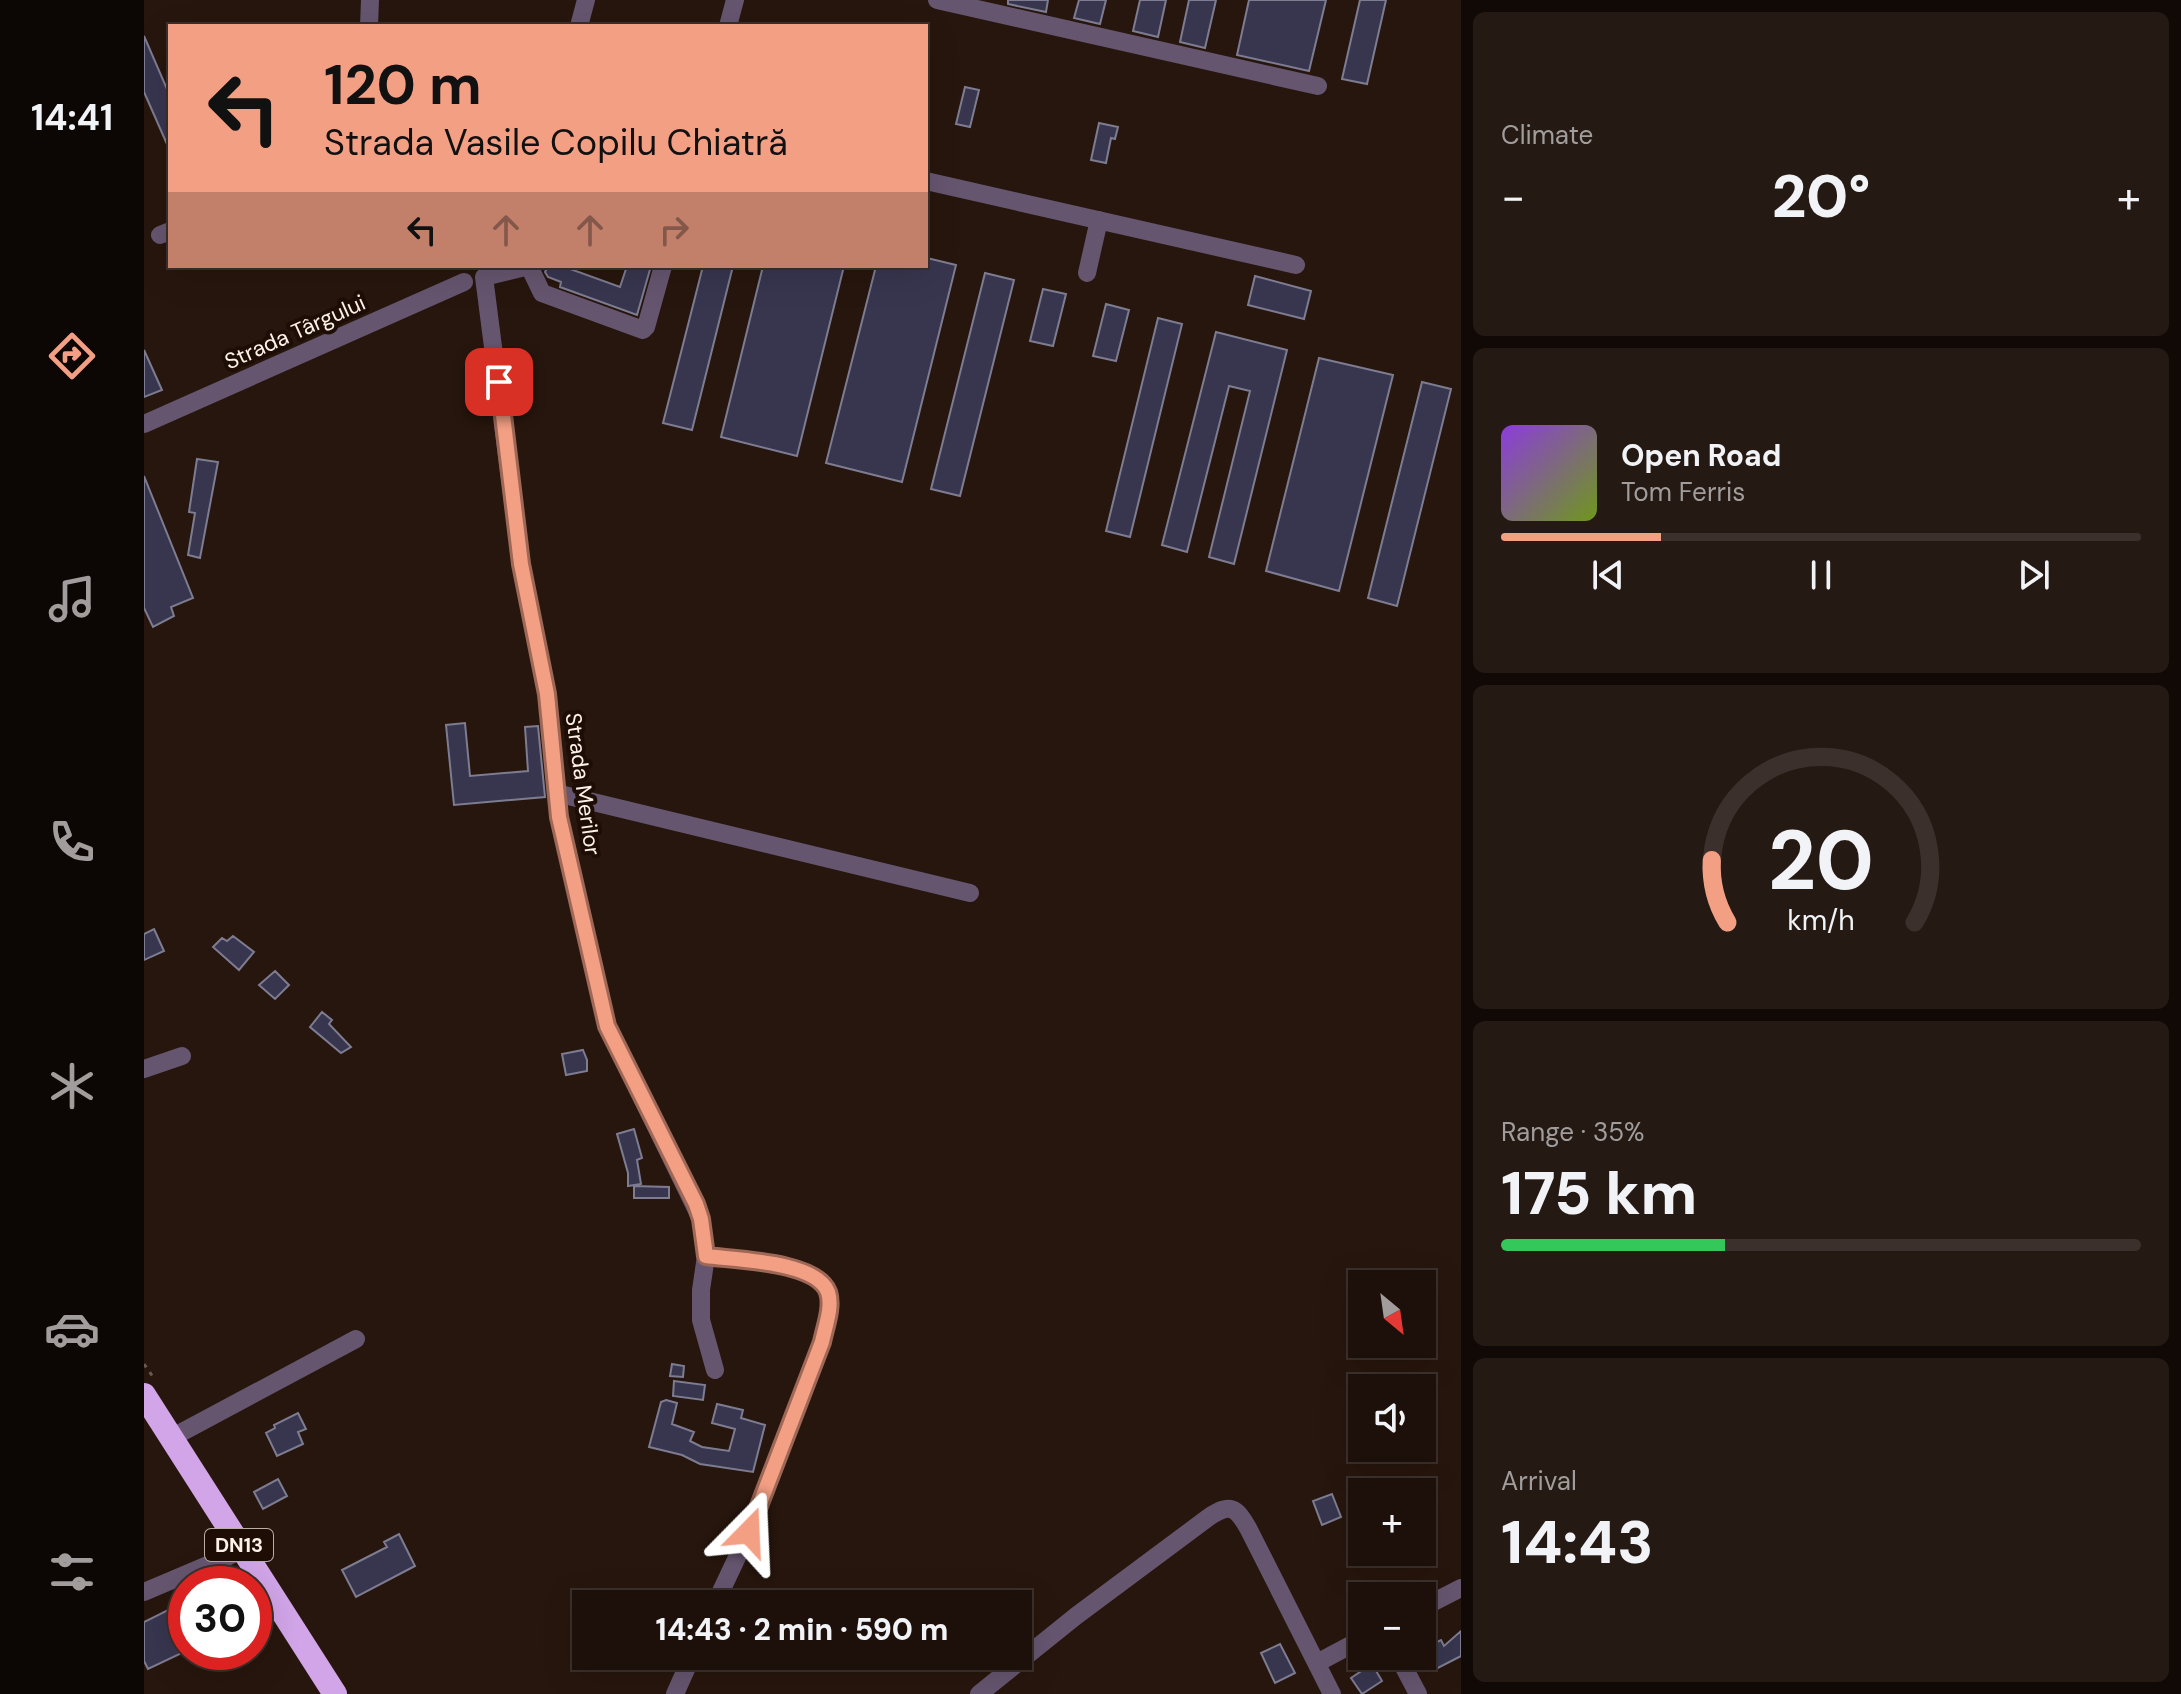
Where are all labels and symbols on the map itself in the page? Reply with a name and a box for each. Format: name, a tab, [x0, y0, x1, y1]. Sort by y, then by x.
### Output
street label: Strada Târgului	[220, 288, 370, 376]
pin	[465, 348, 533, 416]
street label: Strada Merilor	[559, 711, 607, 857]
north arrow	[1348, 1270, 1436, 1358]
position arrow	[707, 1490, 791, 1574]
road number: DN13	[205, 1529, 273, 1561]
speed limit sign: 30	[168, 1566, 272, 1670]

